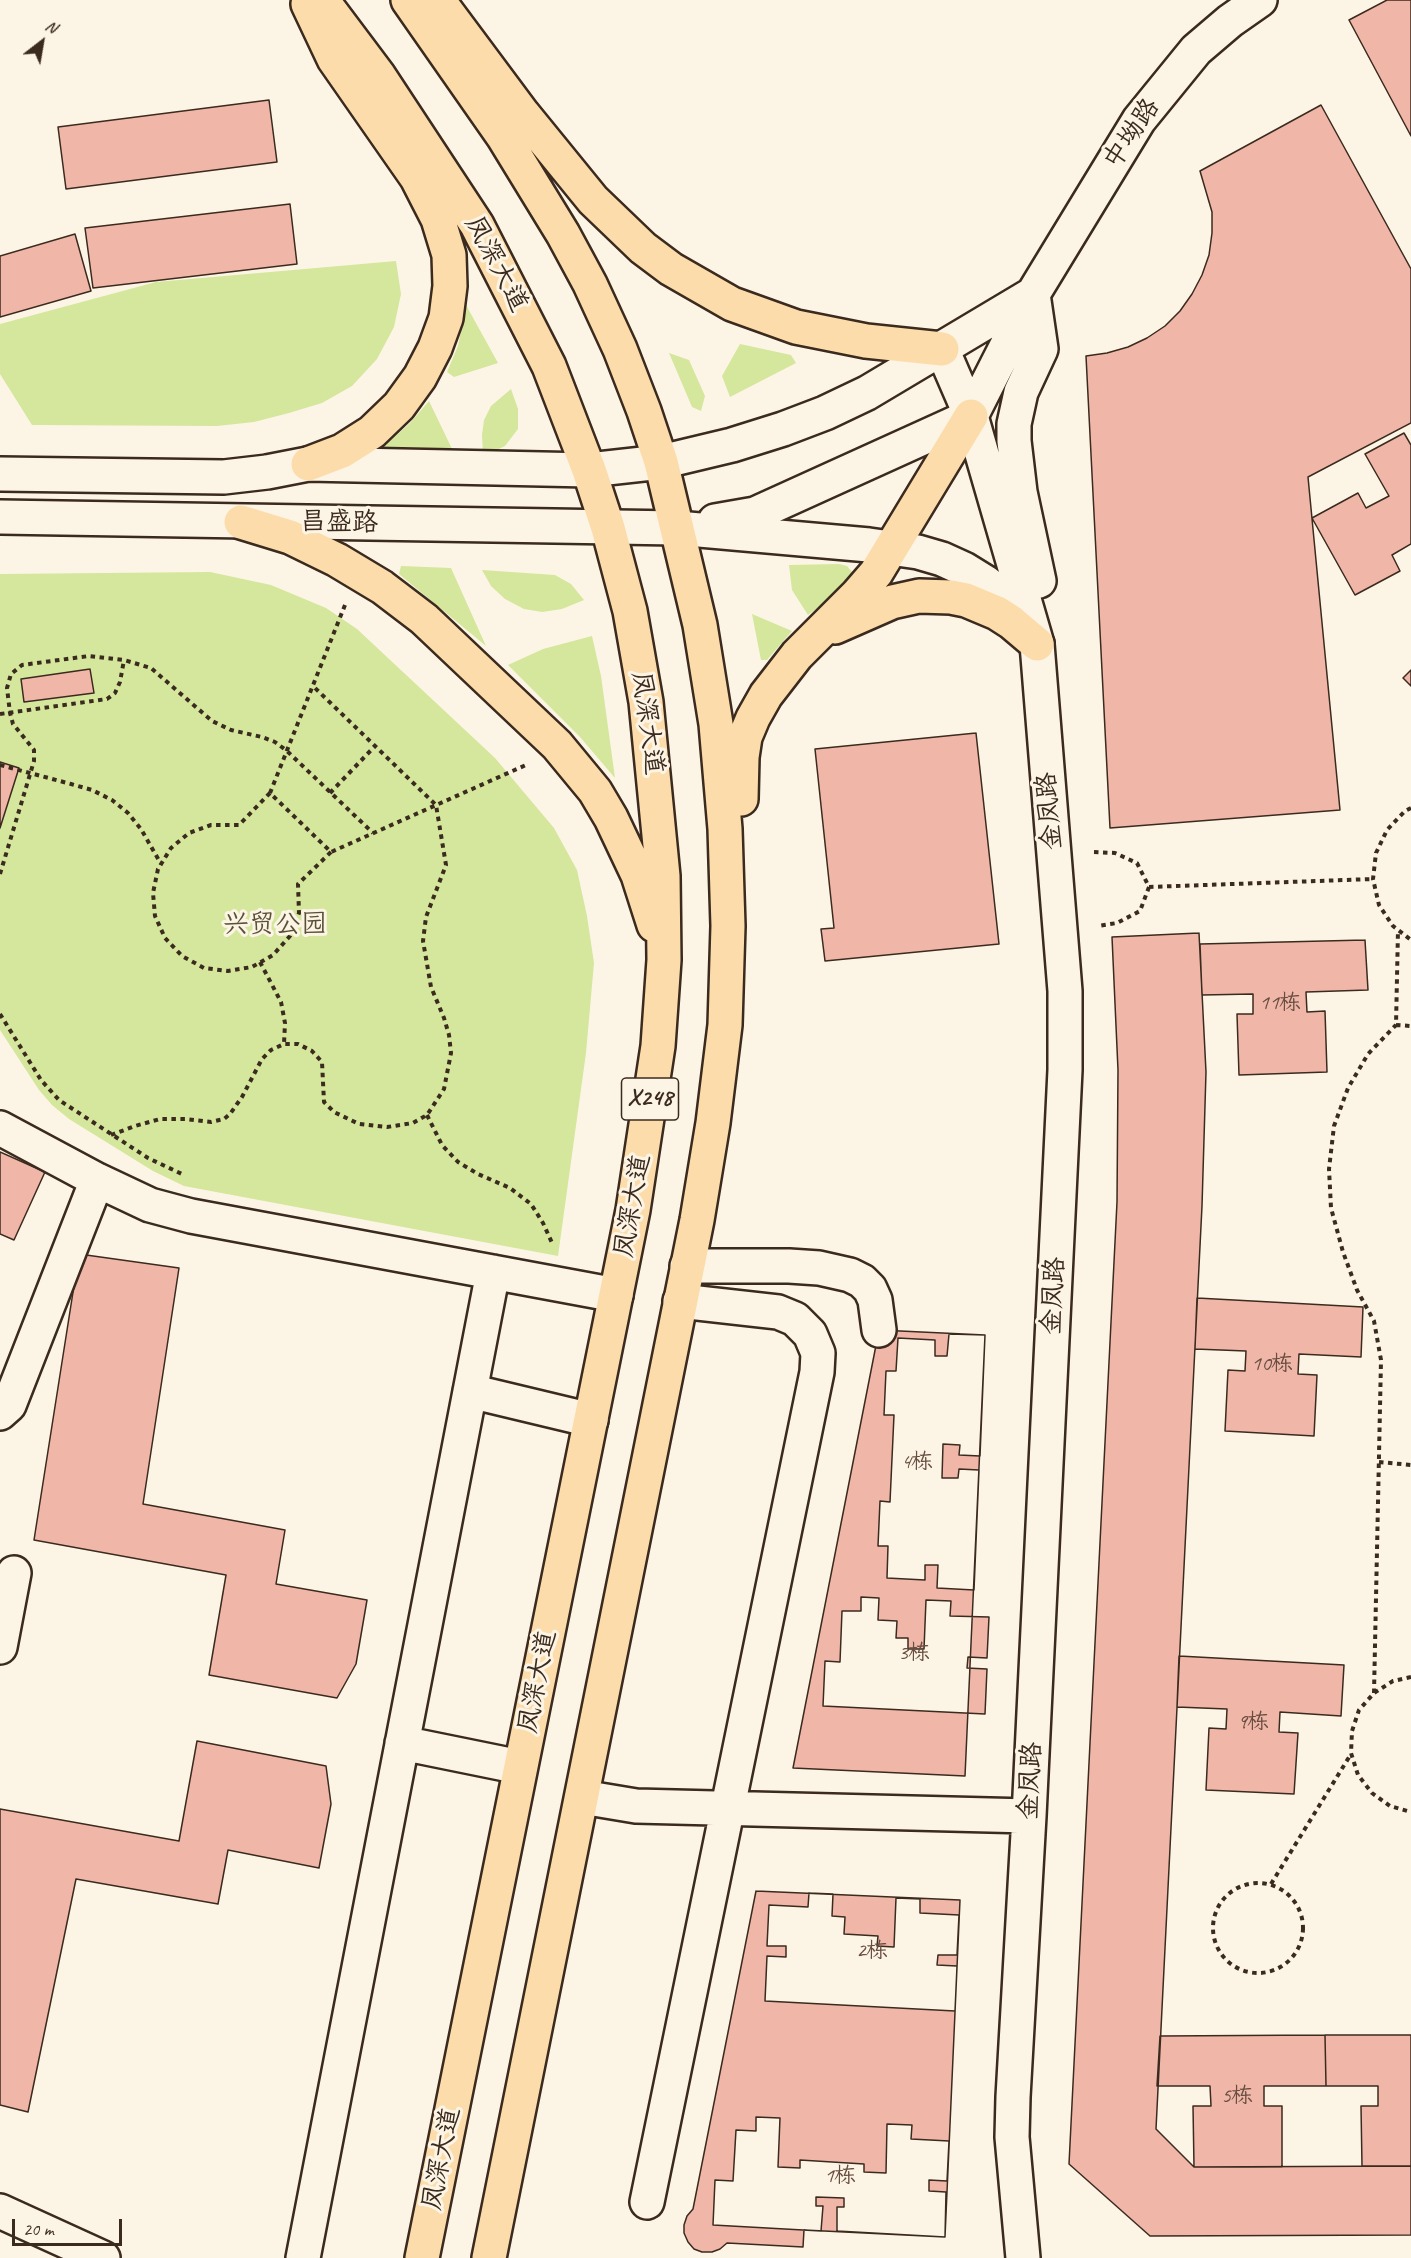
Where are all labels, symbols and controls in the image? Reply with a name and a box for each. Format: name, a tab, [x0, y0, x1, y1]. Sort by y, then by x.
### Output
north arrow	[12, 12, 72, 72]
text: N	[42, 15, 61, 38]
street label: 中坳路	[1097, 93, 1167, 175]
street label: 凤深大道	[458, 211, 534, 317]
street label: 昌盛路	[300, 507, 378, 539]
street label: 凤深大道	[624, 669, 670, 777]
street label: 金凤路	[1031, 771, 1069, 851]
park label: 兴贸公园	[223, 909, 327, 941]
house number: 11栋	[1259, 990, 1301, 1016]
road number: X248	[622, 1078, 678, 1120]
street label: 凤深大道	[609, 1152, 657, 1260]
street label: 金凤路	[1036, 1256, 1072, 1336]
house number: 10栋	[1251, 1351, 1293, 1377]
house number: 4栋	[901, 1449, 933, 1475]
street label: 凤深大道	[513, 1628, 563, 1736]
house number: 3栋	[898, 1640, 930, 1666]
house number: 9栋	[1237, 1709, 1269, 1735]
street label: 金凤路	[1013, 1741, 1049, 1821]
house number: 2栋	[856, 1938, 888, 1964]
house number: 5栋	[1221, 2083, 1253, 2109]
street label: 凤深大道	[417, 2105, 467, 2213]
house number: 1栋	[824, 2163, 856, 2189]
scale bar	[15, 2207, 124, 2245]
text: 20 m	[23, 2218, 54, 2240]

